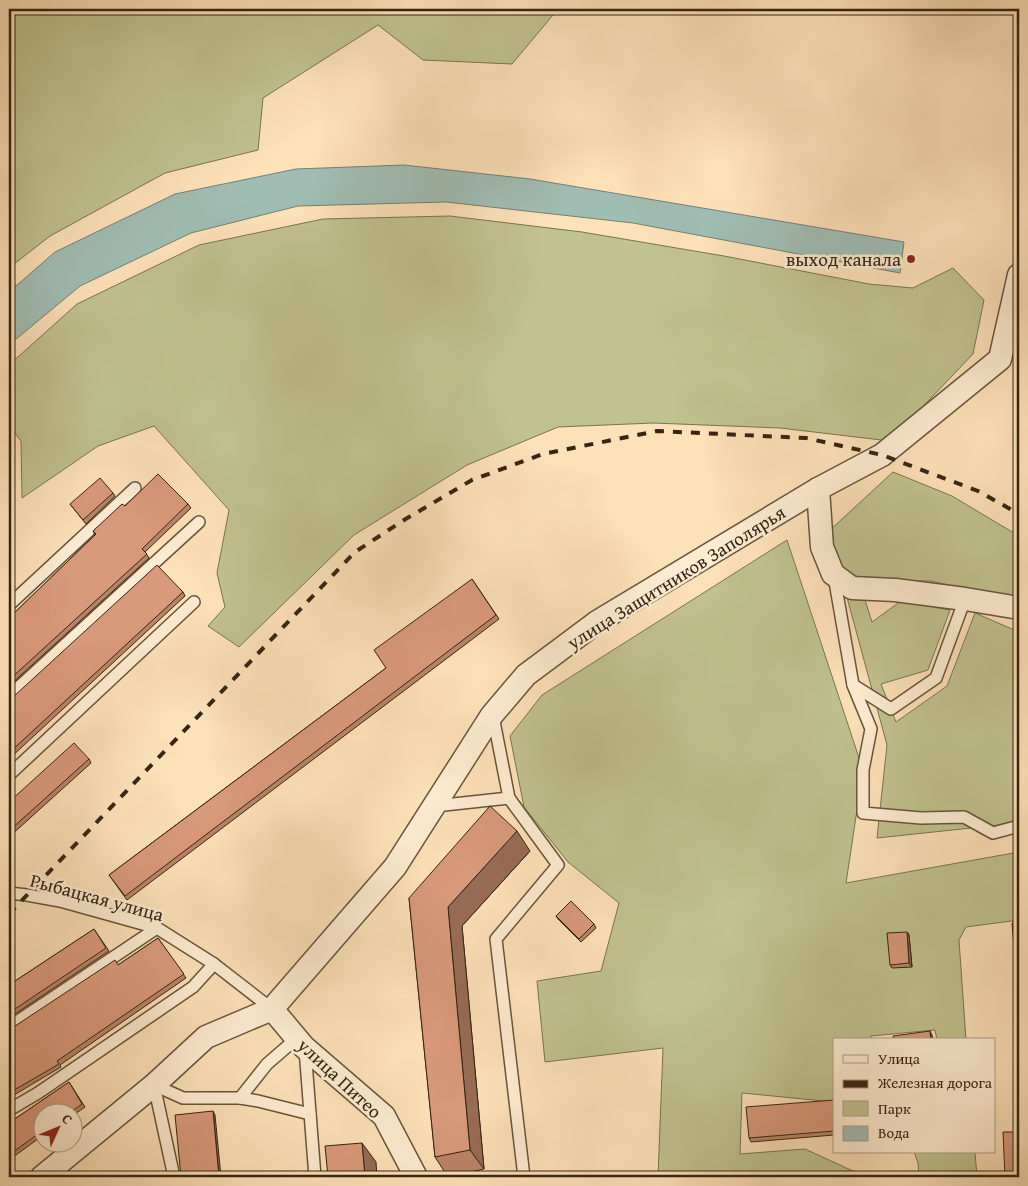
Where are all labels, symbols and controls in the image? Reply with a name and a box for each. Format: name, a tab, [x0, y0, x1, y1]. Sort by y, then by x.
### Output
place label: выход канала	[786, 245, 901, 273]
marker: выход канала	[905, 253, 917, 265]
street label: улица Защитников Заполярья	[560, 498, 791, 656]
street label: Рыбацкая улица	[27, 866, 167, 928]
street label: улица Питео	[291, 1031, 389, 1125]
legend	[833, 1038, 996, 1154]
text: Улица	[878, 1048, 921, 1069]
text: Железная дорога	[877, 1072, 993, 1093]
text: Парк	[878, 1098, 911, 1119]
north arrow	[32, 1104, 82, 1154]
text: С	[57, 1109, 77, 1129]
text: Вода	[878, 1122, 910, 1143]

